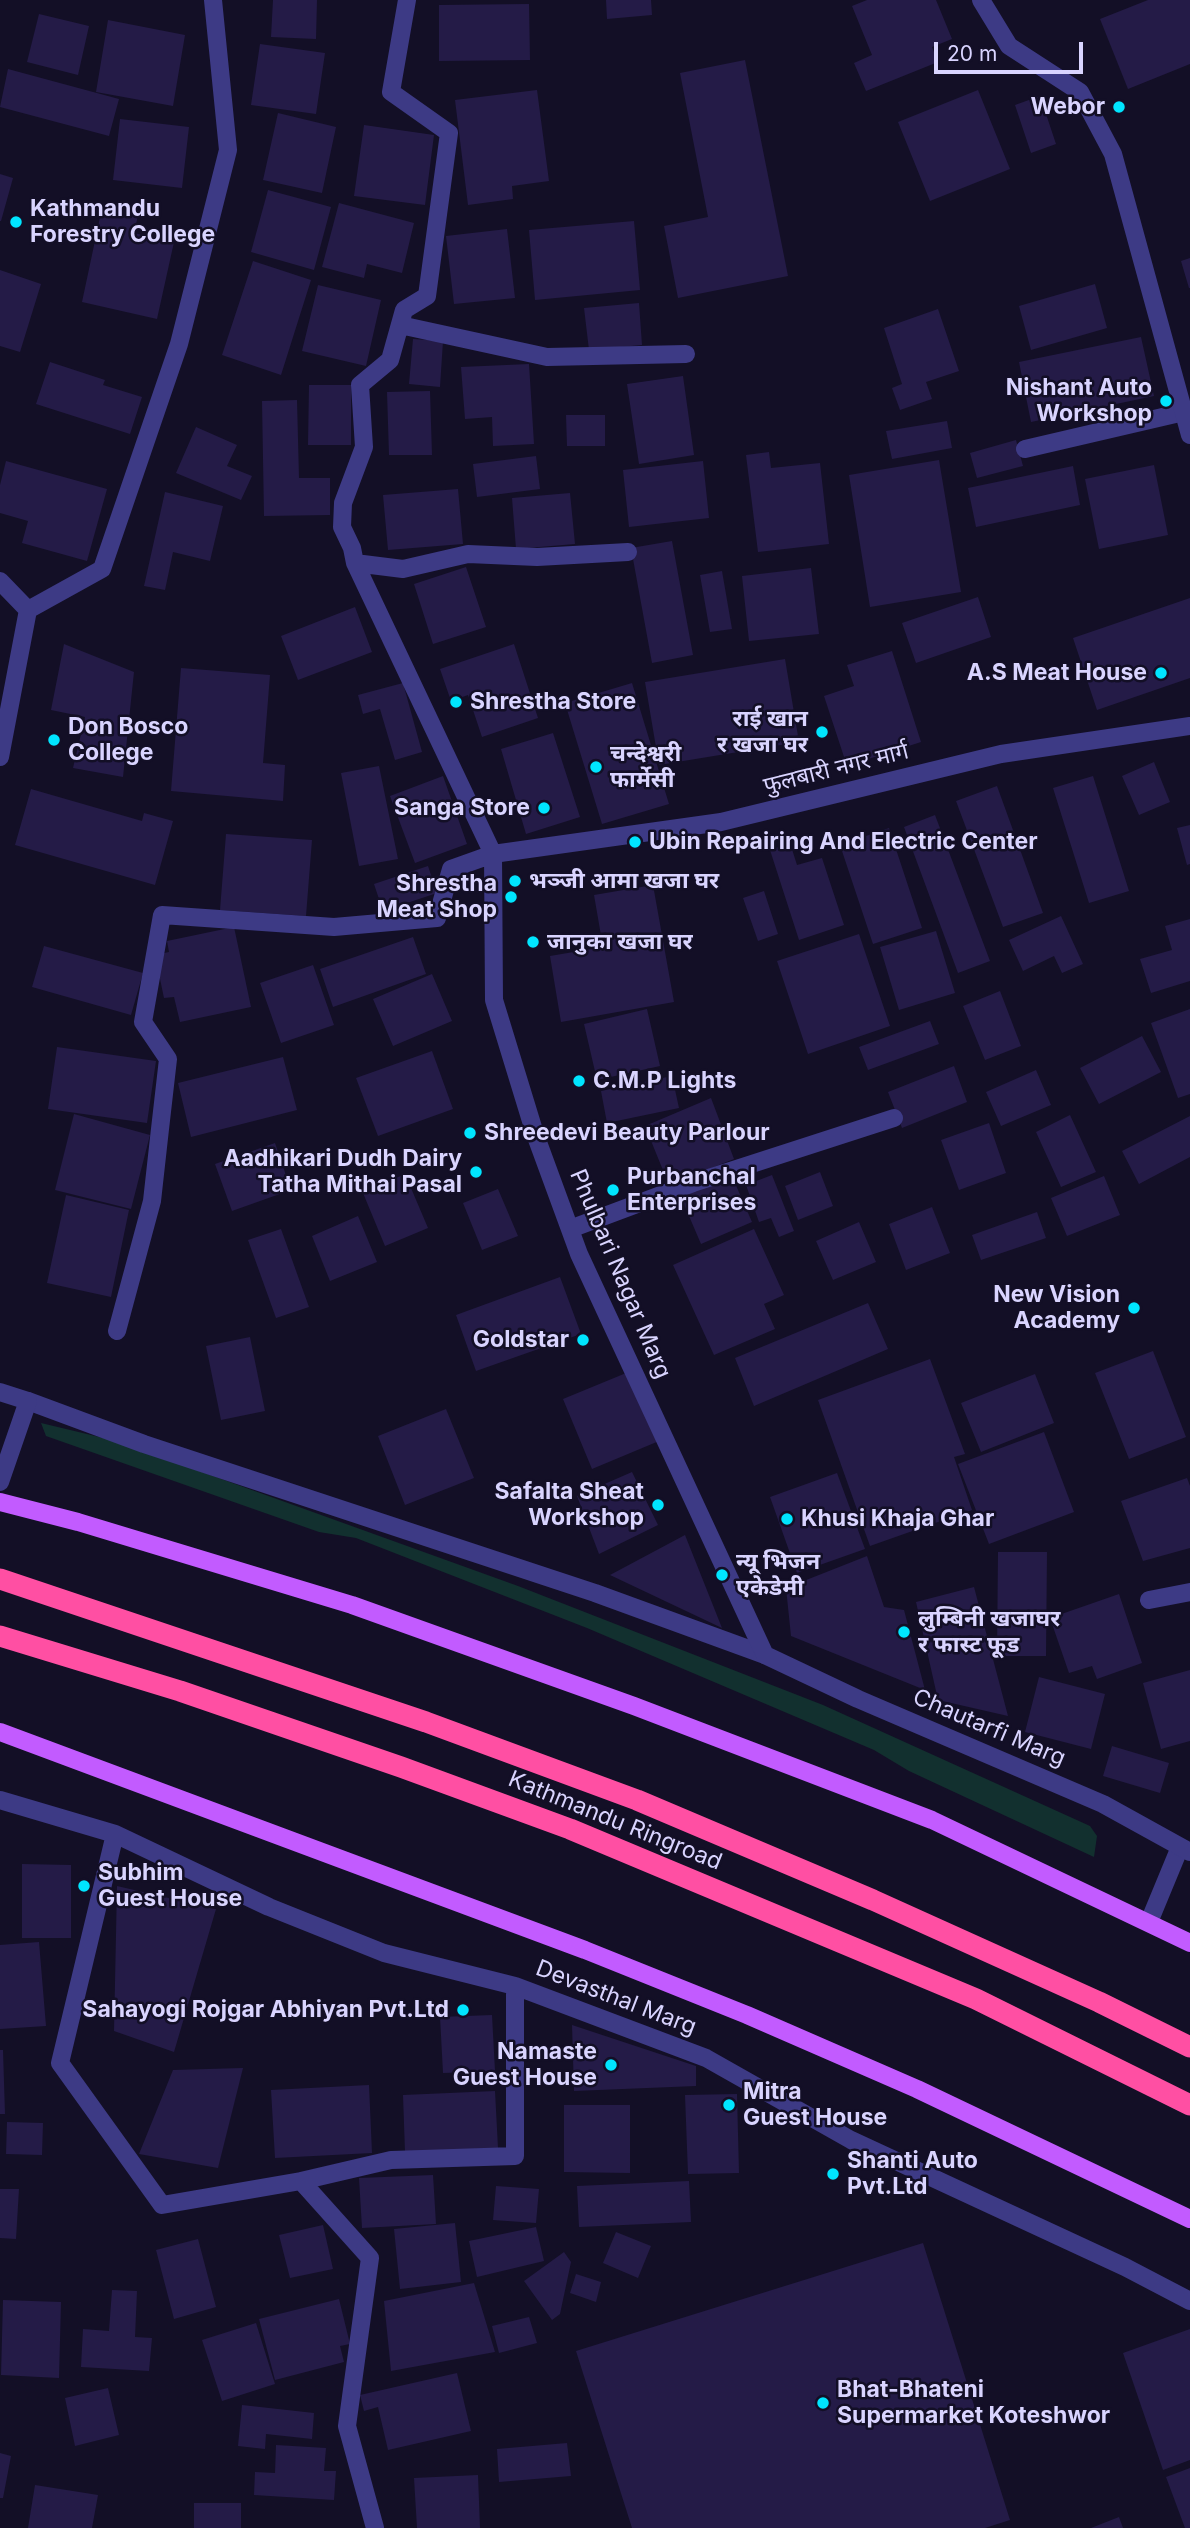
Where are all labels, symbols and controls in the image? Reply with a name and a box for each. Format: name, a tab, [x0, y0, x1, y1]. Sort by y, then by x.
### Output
scale bar	[938, 28, 1087, 72]
text: 20 m	[947, 41, 997, 66]
place label: Webor	[1031, 93, 1105, 121]
marker: Webor	[1111, 99, 1127, 115]
place label: Kathmandu Forestry College	[30, 195, 215, 249]
marker: Kathmandu Forestry College	[8, 214, 24, 230]
place label: Nishant Auto Workshop	[1006, 374, 1152, 428]
marker: Nishant Auto Workshop	[1158, 393, 1174, 409]
place label: A.S Meat House	[967, 659, 1147, 687]
marker: A.S Meat House	[1153, 665, 1169, 681]
place label: Shrestha Store	[470, 688, 636, 716]
marker: Shrestha Store	[448, 694, 464, 710]
place label: राई खान र खजा घर	[717, 705, 808, 759]
place label: Don Bosco College	[68, 713, 188, 767]
marker: राई खान र खजा घर	[814, 724, 830, 740]
marker: Don Bosco College	[46, 732, 62, 748]
street label: फुलबारी नगर मार्ग	[761, 738, 911, 800]
place label: चन्देश्वरी फार्मेसी	[610, 740, 681, 794]
marker: चन्देश्वरी फार्मेसी	[588, 759, 604, 775]
place label: Sanga Store	[394, 794, 530, 822]
marker: Sanga Store	[536, 800, 552, 816]
place label: Ubin Repairing And Electric Center	[649, 828, 1038, 856]
marker: Ubin Repairing And Electric Center	[627, 834, 643, 850]
place label: भञ्जी आमा खजा घर	[529, 867, 719, 895]
place label: Shrestha Meat Shop	[376, 870, 497, 924]
marker: भञ्जी आमा खजा घर	[507, 873, 523, 889]
marker: Shrestha Meat Shop	[503, 889, 519, 905]
place label: जानुका खजा घर	[547, 928, 693, 956]
marker: जानुका खजा घर	[525, 934, 541, 950]
place label: C.M.P Lights	[593, 1067, 736, 1095]
marker: C.M.P Lights	[571, 1073, 587, 1089]
place label: Shreedevi Beauty Parlour	[484, 1119, 770, 1147]
marker: Shreedevi Beauty Parlour	[462, 1125, 478, 1141]
place label: Aadhikari Dudh Dairy Tatha Mithai Pasal	[224, 1145, 462, 1199]
place label: Purbanchal Enterprises	[627, 1163, 756, 1217]
marker: Aadhikari Dudh Dairy Tatha Mithai Pasal	[468, 1164, 484, 1180]
street label: Phulbari Nagar Marg	[563, 1165, 677, 1383]
marker: Purbanchal Enterprises	[605, 1182, 621, 1198]
place label: New Vision Academy	[993, 1281, 1120, 1335]
marker: New Vision Academy	[1126, 1300, 1142, 1316]
place label: Goldstar	[473, 1326, 569, 1354]
marker: Goldstar	[575, 1332, 591, 1348]
place label: Safalta Sheat Workshop	[495, 1478, 644, 1532]
marker: Safalta Sheat Workshop	[650, 1497, 666, 1513]
place label: Khusi Khaja Ghar	[801, 1505, 994, 1533]
marker: Khusi Khaja Ghar	[779, 1511, 795, 1527]
place label: न्यू भिजन एकेडेमी	[736, 1548, 820, 1602]
marker: न्यू भिजन एकेडेमी	[714, 1567, 730, 1583]
place label: लुम्बिनी खजाघर र फास्ट फूड	[918, 1605, 1060, 1659]
marker: लुम्बिनी खजाघर र फास्ट फूड	[896, 1624, 912, 1640]
street label: Chautarfi Marg	[909, 1683, 1069, 1773]
street label: Kathmandu Ringroad	[504, 1766, 726, 1876]
place label: Subhim Guest House	[98, 1859, 242, 1913]
marker: Subhim Guest House	[76, 1878, 92, 1894]
street label: Devasthal Marg	[532, 1955, 700, 2041]
place label: Sahayogi Rojgar Abhiyan Pvt.Ltd	[82, 1996, 449, 2024]
marker: Sahayogi Rojgar Abhiyan Pvt.Ltd	[455, 2002, 471, 2018]
place label: Namaste Guest House	[453, 2038, 597, 2092]
marker: Namaste Guest House	[603, 2057, 619, 2073]
place label: Mitra Guest House	[743, 2078, 887, 2132]
marker: Mitra Guest House	[721, 2097, 737, 2113]
place label: Shanti Auto Pvt.Ltd	[847, 2147, 978, 2201]
marker: Shanti Auto Pvt.Ltd	[825, 2166, 841, 2182]
place label: Bhat-Bhateni Supermarket Koteshwor	[837, 2376, 1110, 2430]
marker: Bhat-Bhateni Supermarket Koteshwor	[815, 2395, 831, 2411]

